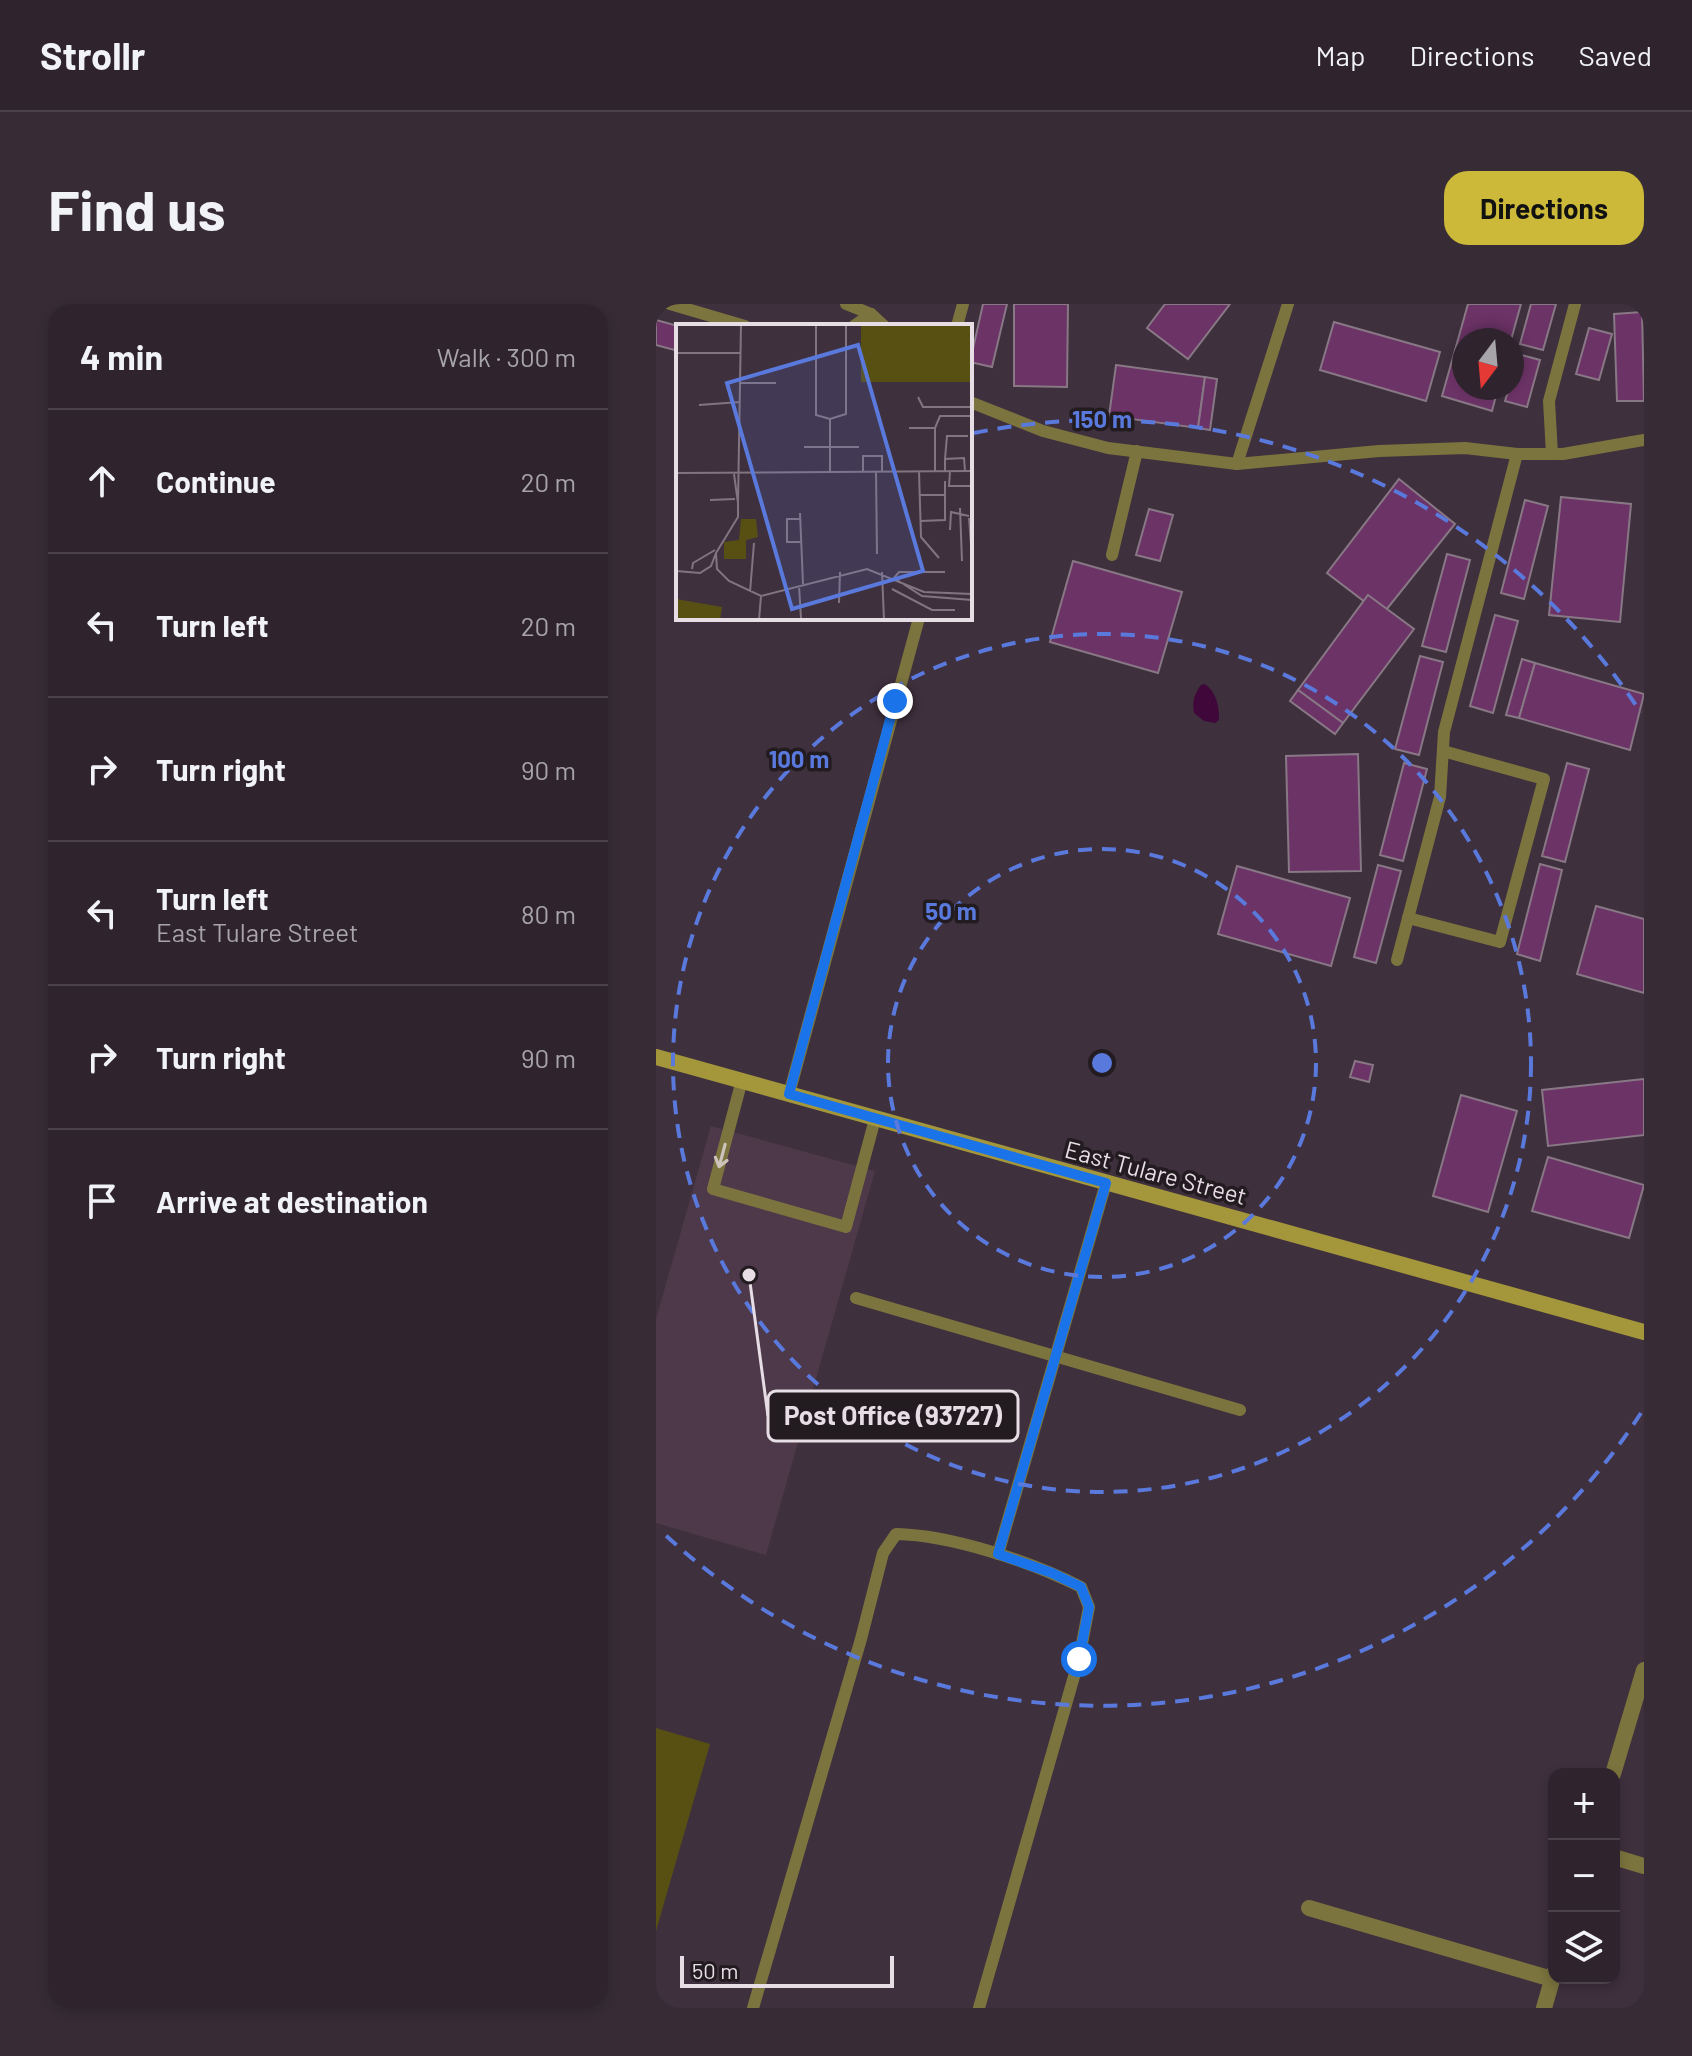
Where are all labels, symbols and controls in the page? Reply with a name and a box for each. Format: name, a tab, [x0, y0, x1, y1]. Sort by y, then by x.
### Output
text: Strollr	[40, 32, 145, 78]
text: Map	[1316, 38, 1365, 72]
text: Directions	[1409, 38, 1535, 72]
text: Saved	[1579, 38, 1652, 72]
button: Directions	[1444, 171, 1644, 245]
text: Find us	[48, 175, 226, 242]
inset map	[676, 324, 972, 620]
north arrow	[1452, 328, 1524, 400]
text: 4 min	[80, 336, 163, 377]
text: Walk · 300 m	[437, 341, 576, 372]
text: 150 m	[1072, 404, 1132, 433]
icon: ahead	[80, 459, 124, 503]
text: Continue	[156, 463, 276, 499]
text: 20 m	[521, 466, 576, 497]
icon: left	[80, 603, 124, 647]
text: Turn left	[156, 607, 269, 643]
text: 20 m	[521, 610, 576, 641]
route end	[877, 683, 913, 719]
text: 100 m	[769, 744, 829, 773]
icon: right	[80, 747, 124, 791]
text: Turn right	[156, 751, 286, 787]
text: 90 m	[521, 754, 576, 785]
text: Turn left	[156, 880, 269, 916]
icon: left	[80, 891, 124, 935]
text: 50 m	[925, 896, 977, 925]
text: 80 m	[521, 898, 576, 929]
text: East Tulare Street	[156, 916, 358, 947]
icon: right	[80, 1035, 124, 1079]
text: Turn right	[156, 1039, 286, 1075]
text: 90 m	[521, 1042, 576, 1073]
centre of rings	[1088, 1049, 1116, 1077]
street label: East Tulare Street	[1062, 1134, 1250, 1210]
one-way arrow	[714, 1142, 729, 1168]
icon: arrive	[80, 1179, 124, 1223]
text: Arrive at destination	[156, 1183, 428, 1219]
callout: Post Office (93727)	[768, 1391, 1018, 1441]
text: Post Office (93727)	[784, 1399, 1003, 1430]
route start	[1061, 1641, 1097, 1677]
map controls	[1548, 1768, 1620, 1984]
button: +	[1548, 1768, 1620, 1840]
button: −	[1548, 1840, 1620, 1912]
button: layers	[1548, 1912, 1620, 1984]
scale bar	[680, 1952, 894, 1988]
text: 50 m	[692, 1957, 738, 1983]

